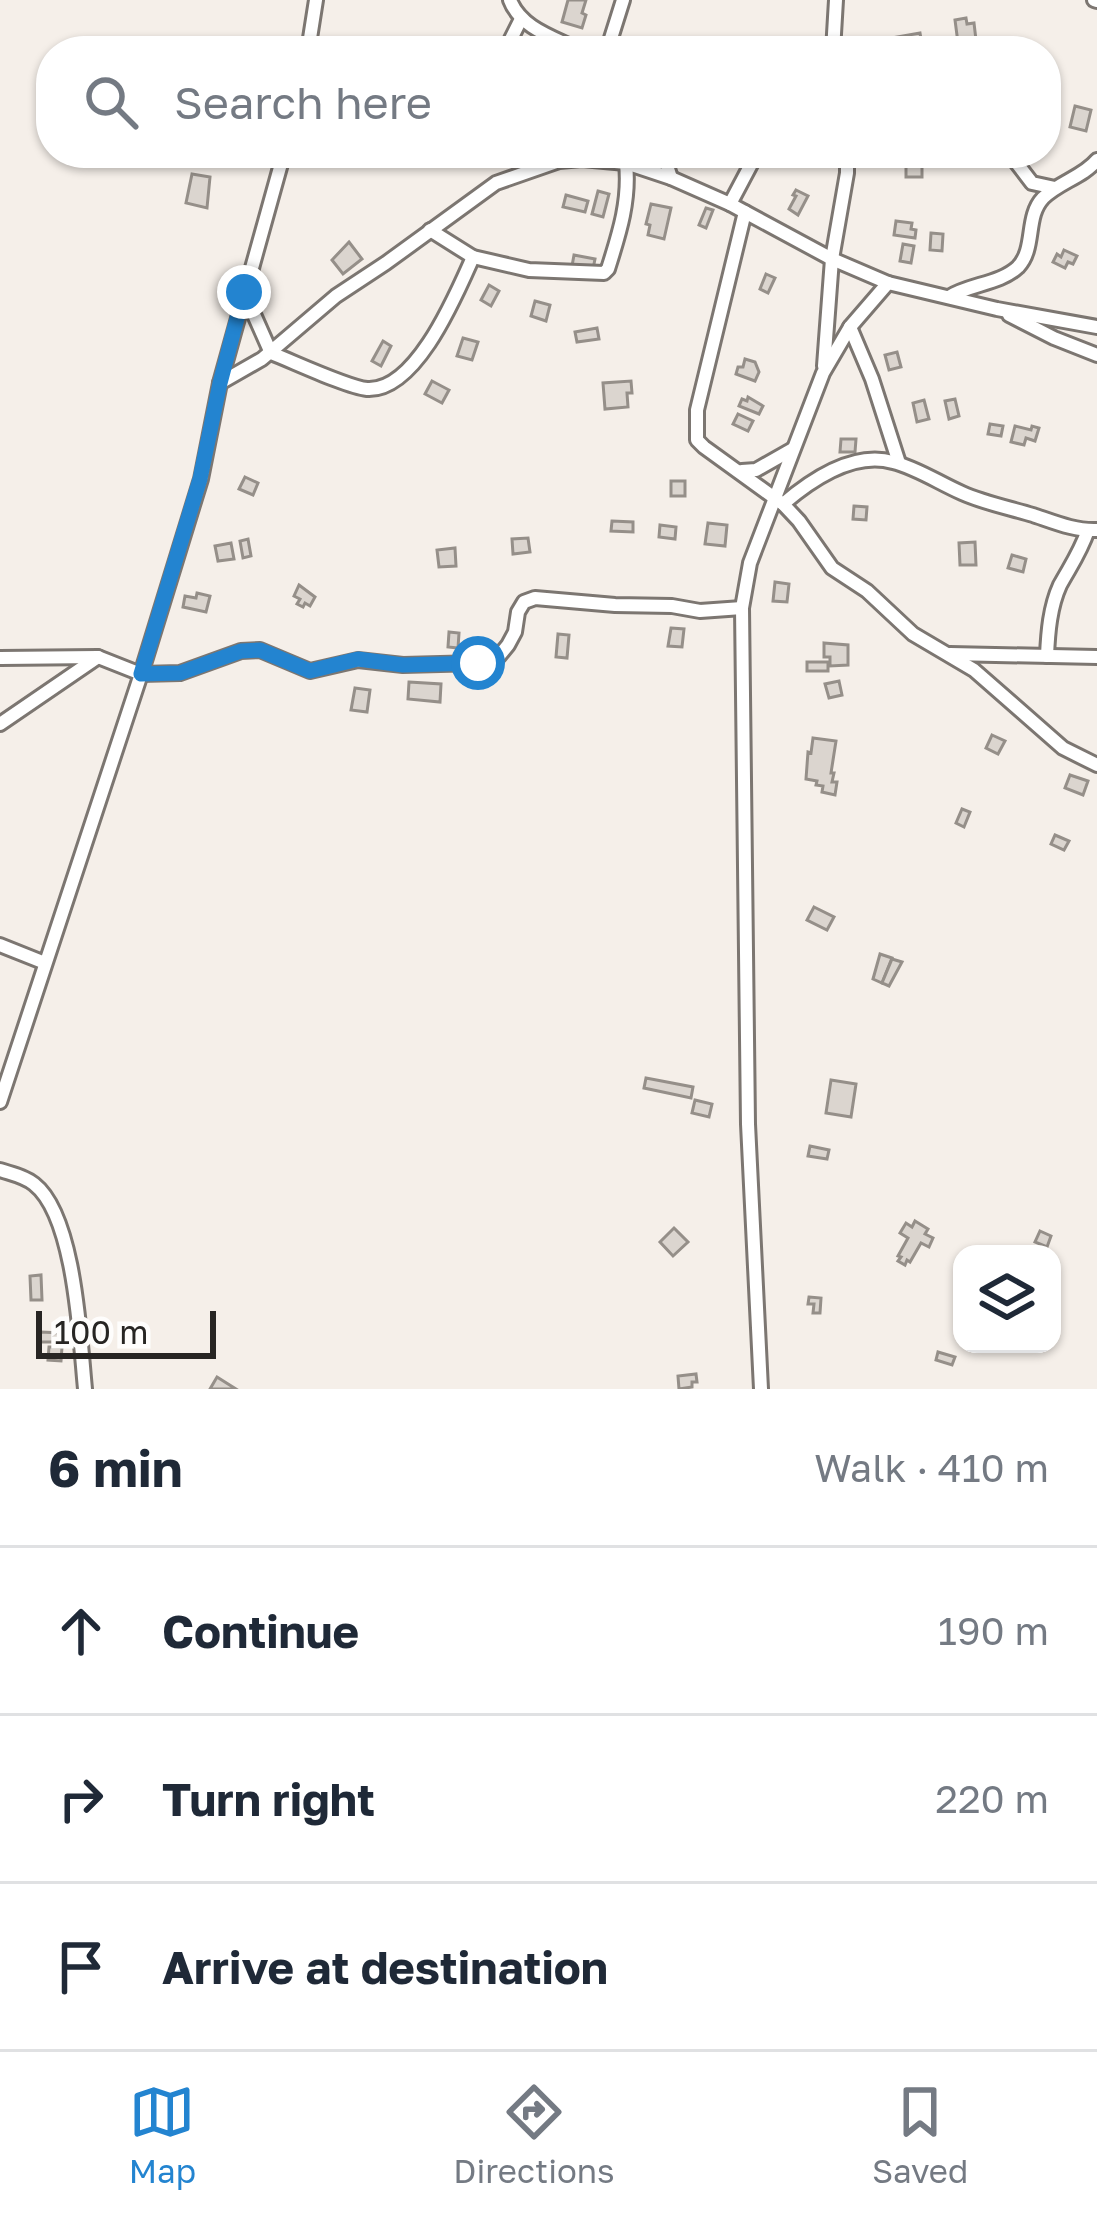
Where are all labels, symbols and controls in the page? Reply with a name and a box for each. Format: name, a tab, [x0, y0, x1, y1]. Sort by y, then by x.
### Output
search box	[36, 36, 1061, 168]
icon: search	[78, 69, 144, 135]
text: Search here	[174, 75, 432, 129]
route end	[217, 265, 271, 319]
route start	[451, 636, 505, 690]
map controls	[953, 1245, 1061, 1353]
button: layers	[953, 1245, 1061, 1353]
scale bar	[36, 1305, 216, 1358]
text: 100 m	[54, 1312, 148, 1351]
text: 6 min	[48, 1437, 183, 1498]
text: Walk · 410 m	[814, 1444, 1049, 1491]
icon: ahead	[48, 1598, 114, 1664]
text: Continue	[162, 1604, 359, 1658]
text: 190 m	[938, 1607, 1049, 1654]
icon: right	[48, 1766, 114, 1832]
text: Turn right	[162, 1772, 375, 1826]
text: 220 m	[935, 1775, 1049, 1822]
icon: arrive	[48, 1934, 114, 2000]
text: Arrive at destination	[162, 1940, 608, 1994]
tab: Map	[129, 2079, 196, 2190]
tab: Directions	[453, 2079, 615, 2190]
tab: Saved	[872, 2079, 968, 2190]

